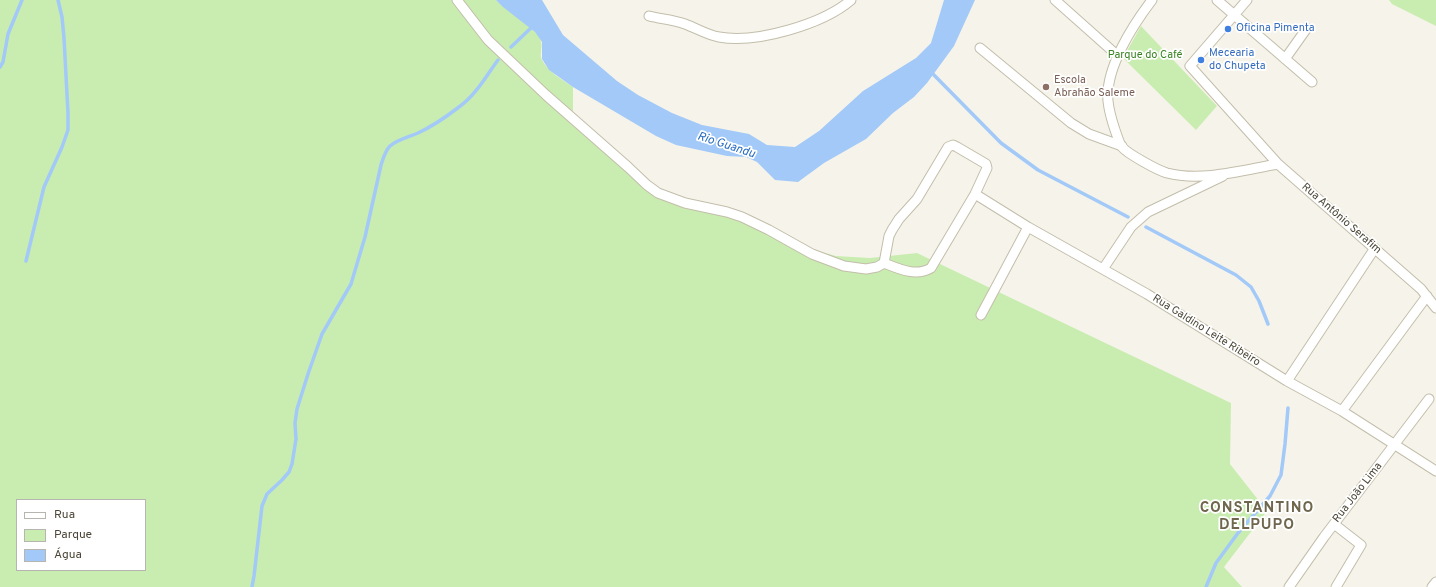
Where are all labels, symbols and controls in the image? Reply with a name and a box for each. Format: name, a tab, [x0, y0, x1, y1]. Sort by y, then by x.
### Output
place label: Oficina Pimenta	[1236, 22, 1314, 36]
marker: Oficina Pimenta	[1223, 24, 1233, 34]
place label: Mecearia do Chupeta	[1209, 47, 1266, 73]
park label: Parque do Café	[1108, 49, 1182, 63]
marker: Mecearia do Chupeta	[1196, 55, 1206, 65]
place label: Escola Abrahão Saleme	[1054, 74, 1135, 100]
marker: Escola Abrahão Saleme	[1041, 82, 1051, 92]
water label: Rio Guandu	[695, 130, 757, 162]
street label: Rua Antônio Serafim	[1298, 181, 1384, 257]
street label: Rua Galdino Leite Ribeiro	[1150, 292, 1262, 370]
street label: Rua João Lima	[1330, 460, 1386, 526]
legend	[16, 499, 146, 571]
district label: CONSTANTINO DELPUPO	[1200, 500, 1314, 535]
text: Rua	[54, 507, 75, 523]
text: Parque	[54, 527, 92, 543]
text: Água	[54, 547, 82, 563]

